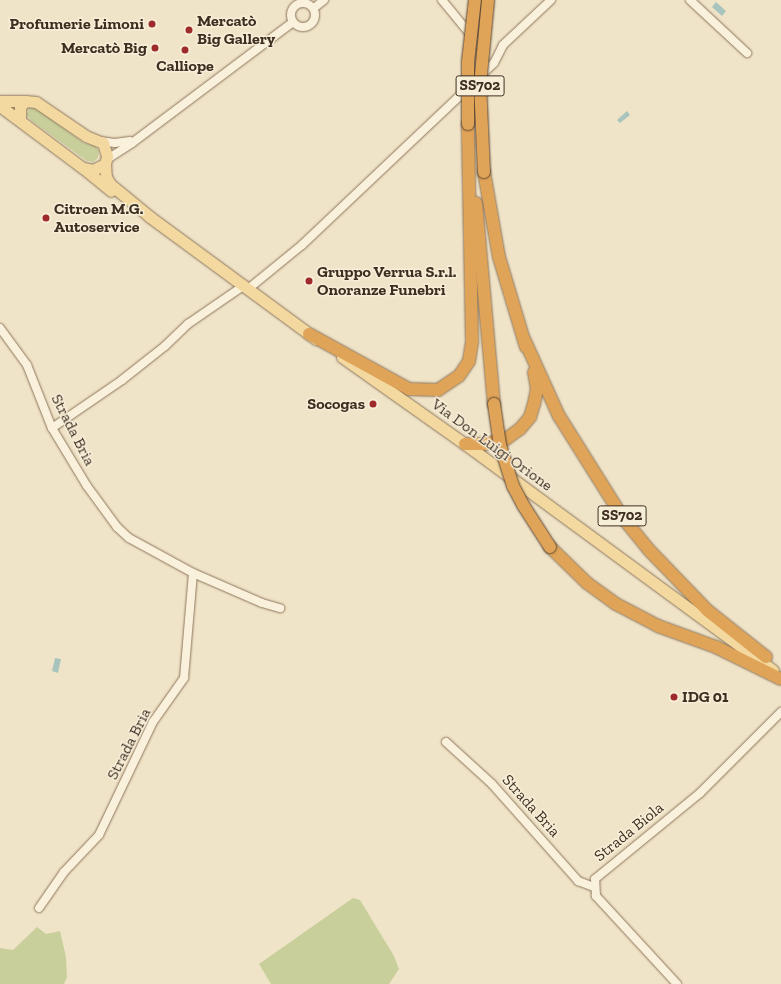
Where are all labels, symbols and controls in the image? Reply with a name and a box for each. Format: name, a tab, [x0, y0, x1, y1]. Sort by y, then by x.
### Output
place label: Mercatò Big Gallery	[197, 11, 275, 49]
place label: Profumerie Limoni	[9, 14, 144, 34]
marker: Profumerie Limoni	[147, 19, 157, 29]
marker: Mercatò Big Gallery	[184, 25, 194, 35]
place label: Mercatò Big	[61, 38, 147, 58]
marker: Mercatò Big	[150, 43, 160, 53]
marker: Calliope	[180, 45, 190, 55]
place label: Calliope	[156, 56, 214, 76]
road number: SS702	[455, 73, 505, 99]
place label: Citroen M.G. Autoservice	[54, 199, 143, 237]
marker: Citroen M.G. Autoservice	[41, 213, 51, 223]
place label: Gruppo Verrua S.r.l. Onoranze Funebri	[317, 262, 457, 300]
marker: Gruppo Verrua S.r.l. Onoranze Funebri	[304, 276, 314, 286]
street label: Strada Bria	[47, 391, 99, 469]
place label: Socogas	[307, 394, 365, 414]
street label: Via Don Luigi Orione	[428, 395, 556, 495]
marker: Socogas	[368, 399, 378, 409]
road number: SS702	[597, 503, 647, 529]
place label: IDG 01	[682, 687, 728, 707]
marker: IDG 01	[669, 692, 679, 702]
street label: Strada Bria	[103, 705, 155, 783]
street label: Strada Bria	[498, 771, 564, 841]
street label: Strada Biola	[591, 798, 667, 866]

